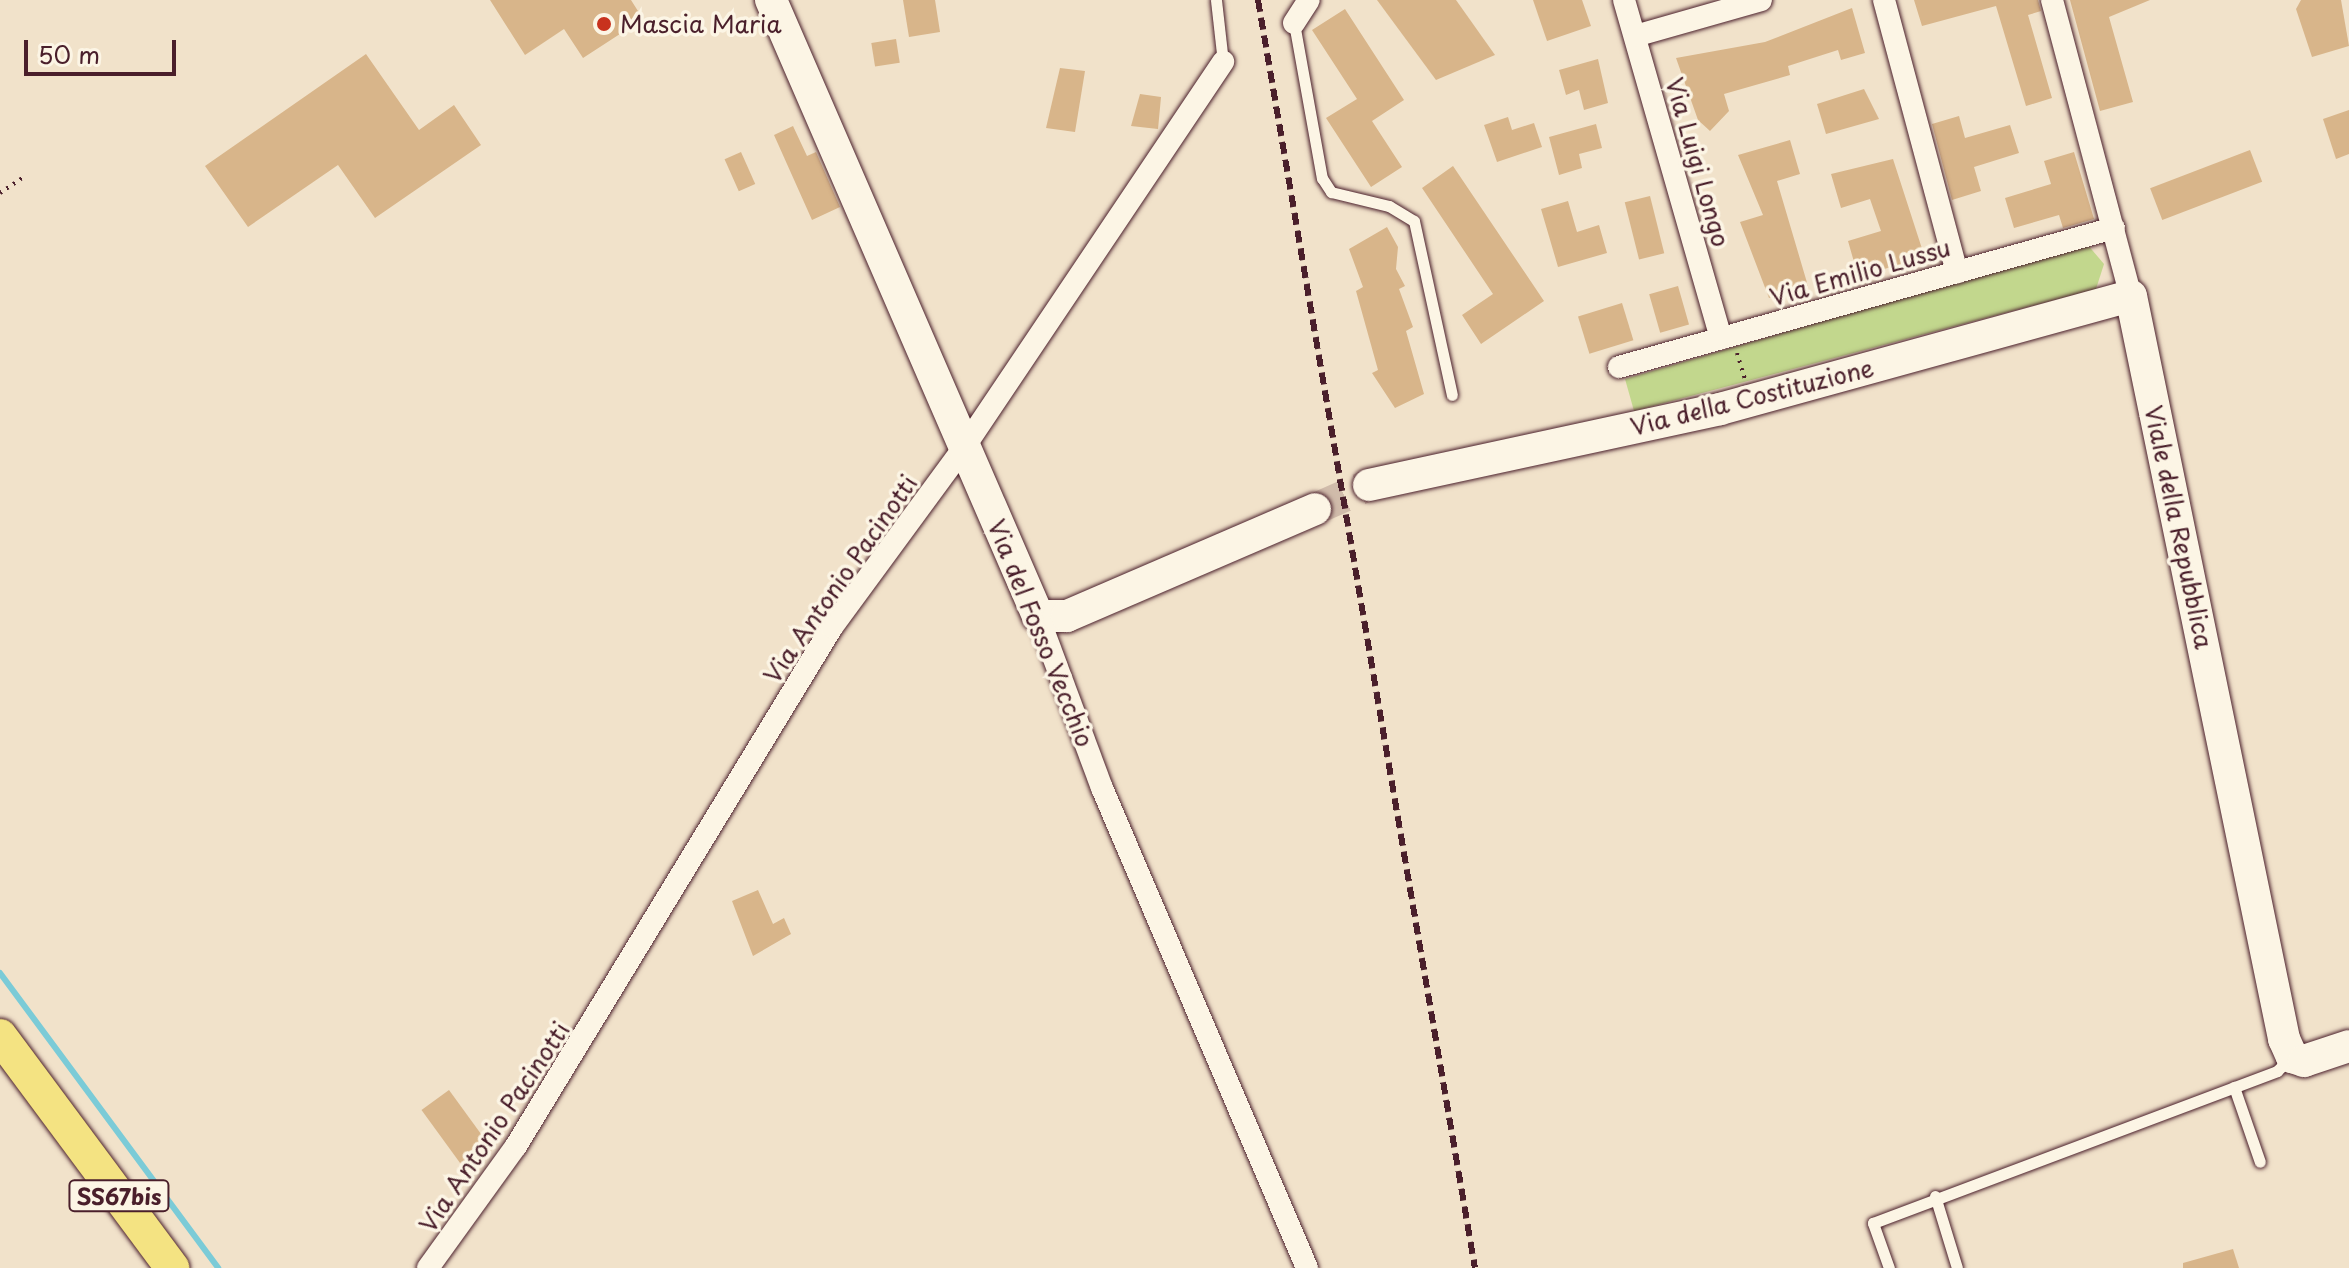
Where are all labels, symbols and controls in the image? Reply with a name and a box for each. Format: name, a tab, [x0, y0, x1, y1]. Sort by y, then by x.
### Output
place label: Mascia Maria	[620, 10, 780, 38]
marker: Mascia Maria	[595, 15, 613, 33]
scale bar	[28, 24, 180, 74]
text: 50 m	[38, 36, 100, 72]
street label: Via Luigi Longo	[1660, 74, 1736, 250]
street label: Via Emilio Lussu	[1766, 232, 1954, 312]
street label: Via della Costituzione	[1628, 353, 1876, 441]
street label: Viale della Repubblica	[2139, 400, 2219, 654]
street label: Via Antonio Pacinotti	[757, 470, 923, 688]
street label: Via del Fosso Vecchio	[982, 515, 1100, 751]
street label: Via Antonio Pacinotti	[413, 1017, 575, 1237]
road number: SS67bis	[67, 1178, 171, 1214]

